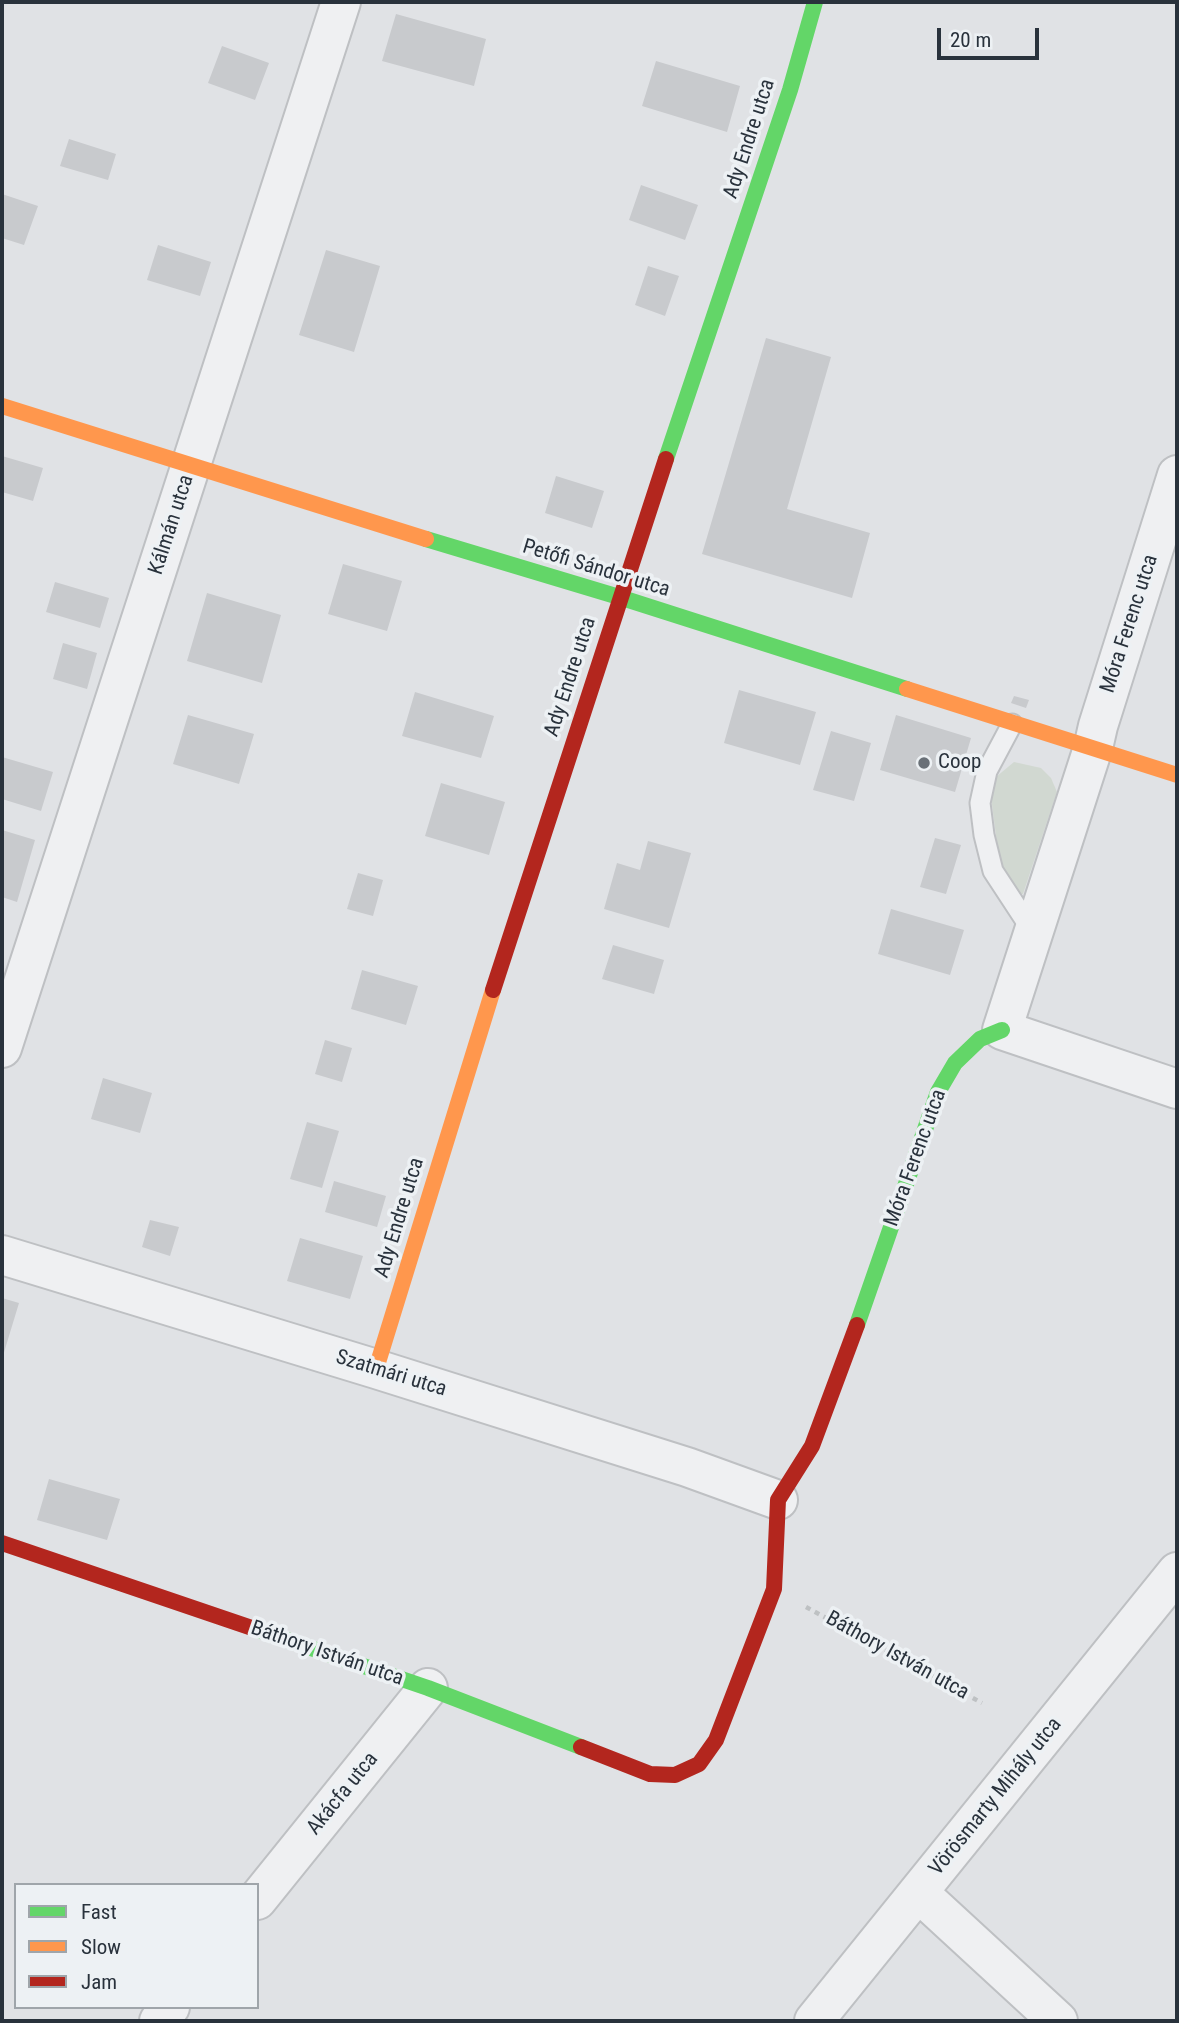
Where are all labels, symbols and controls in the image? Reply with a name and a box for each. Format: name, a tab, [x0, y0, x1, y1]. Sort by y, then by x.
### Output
scale bar	[941, 14, 1042, 58]
text: 20 m	[950, 28, 991, 52]
street label: Ady Endre utca	[719, 76, 781, 202]
street label: Kálmán utca	[144, 472, 200, 578]
street label: Petőfi Sándor utca	[519, 535, 673, 603]
street label: Móra Ferenc utca	[1096, 552, 1164, 696]
street label: Ady Endre utca	[540, 614, 602, 740]
place label: Coop	[938, 750, 981, 776]
marker: Coop	[916, 755, 932, 771]
street label: Móra Ferenc utca	[880, 1086, 952, 1230]
street label: Ady Endre utca	[370, 1155, 430, 1281]
street label: Szatmári utca	[333, 1345, 449, 1403]
street label: Báthory István utca	[821, 1606, 973, 1706]
street label: Báthory István utca	[247, 1616, 407, 1692]
street label: Vörösmarty Mihály utca	[925, 1713, 1067, 1881]
street label: Akácfa utca	[302, 1748, 384, 1840]
legend	[14, 1883, 259, 2009]
text: Fast	[81, 1900, 117, 1924]
text: Slow	[81, 1935, 121, 1959]
text: Jam	[81, 1970, 117, 1994]

